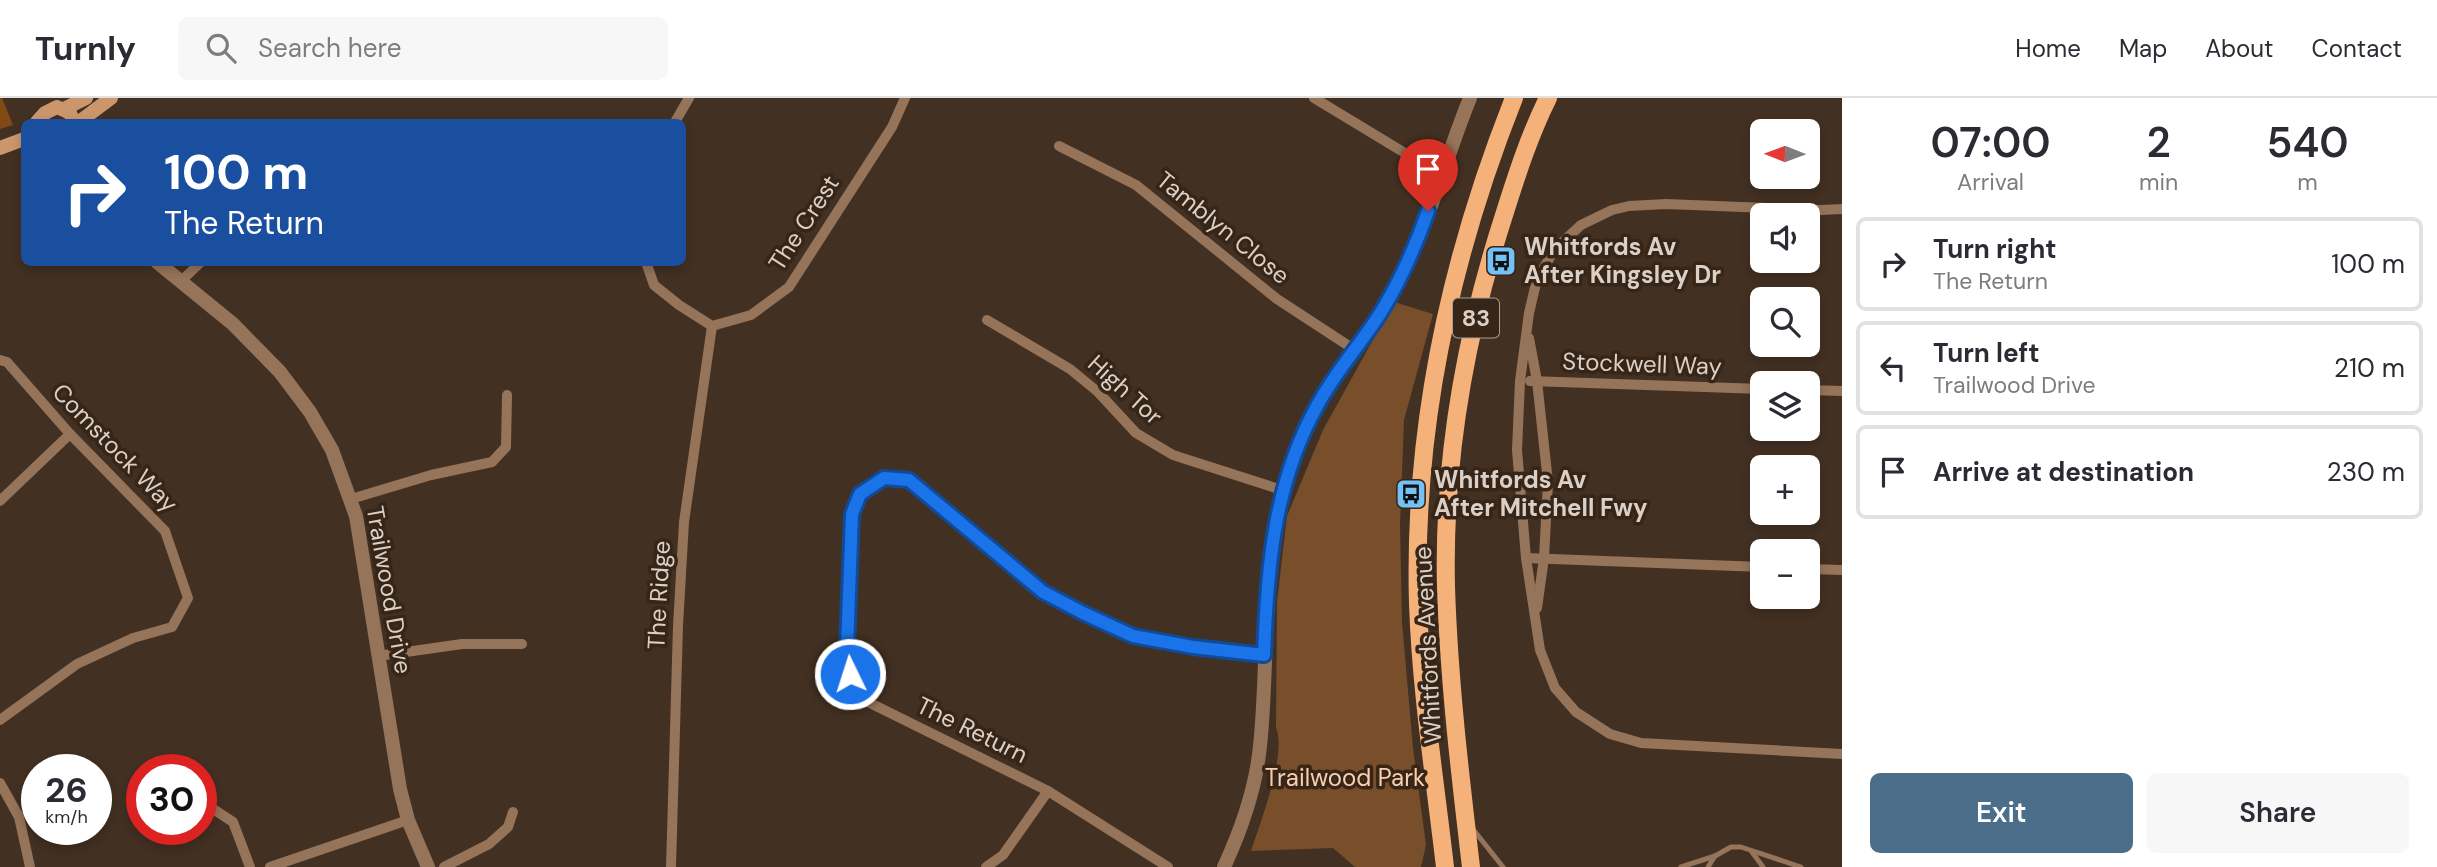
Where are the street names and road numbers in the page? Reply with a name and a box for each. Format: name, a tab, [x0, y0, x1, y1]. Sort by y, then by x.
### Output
street label: Tamblyn Close	[1150, 164, 1296, 291]
street label: The Crest	[761, 169, 846, 276]
road number: 83	[1453, 298, 1499, 338]
street label: Stockwell Way	[1562, 345, 1722, 382]
street label: High Tor	[1081, 348, 1169, 431]
street label: Comstock Way	[46, 376, 185, 519]
street label: Trailwood Drive	[359, 504, 419, 676]
street label: The Ridge	[640, 540, 677, 650]
street label: Whitfords Avenue	[1407, 546, 1448, 744]
street label: The Return	[912, 689, 1033, 770]

